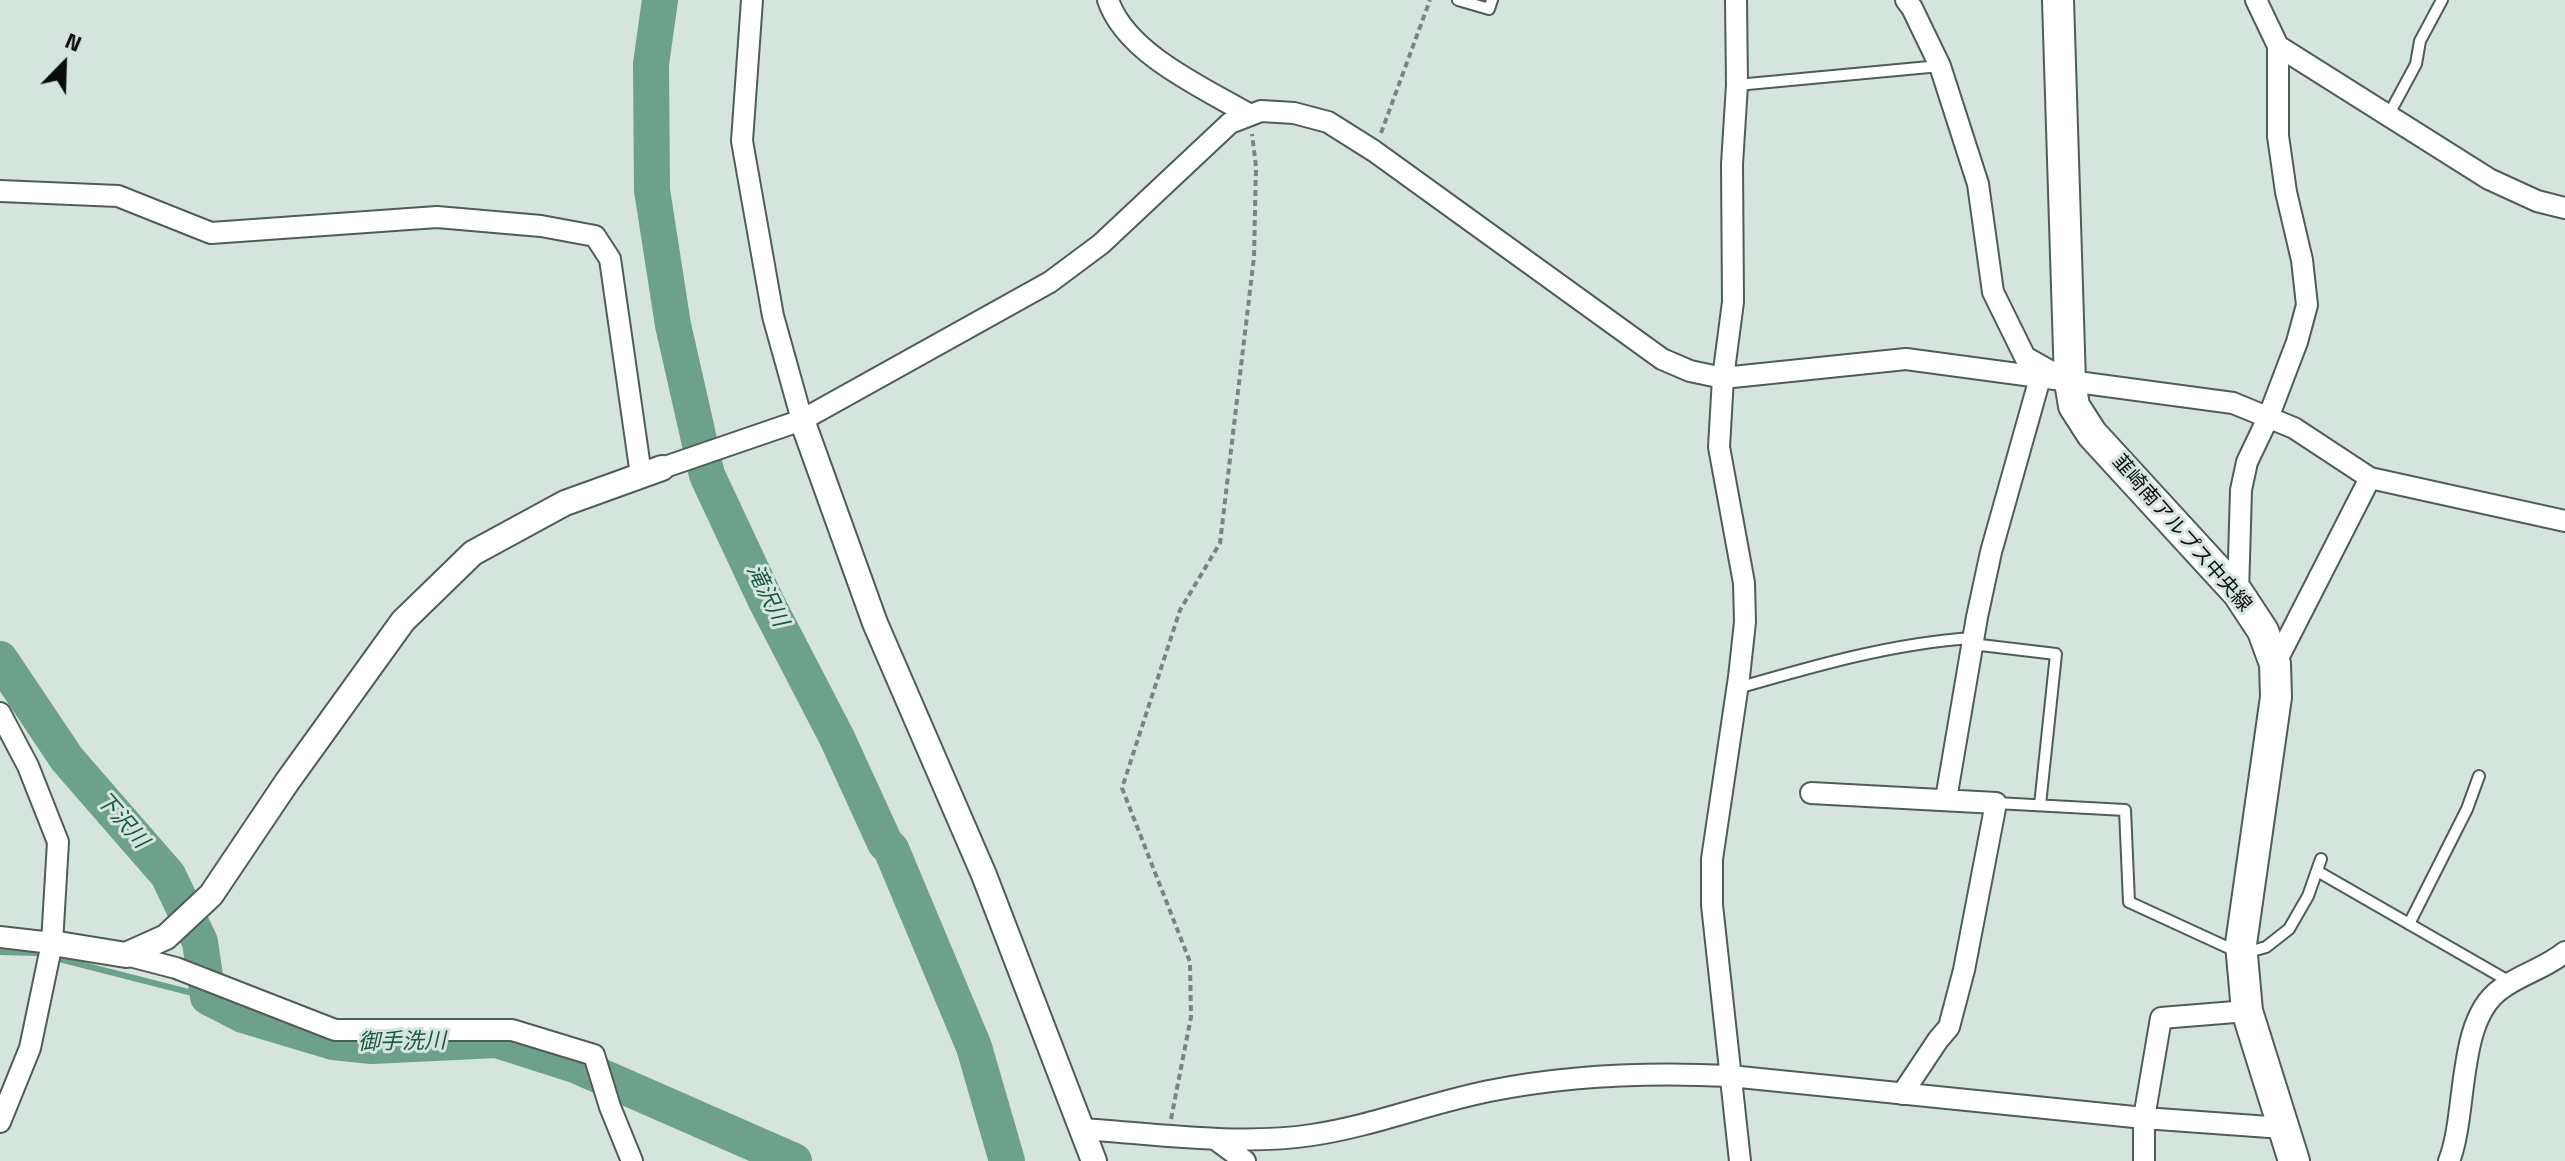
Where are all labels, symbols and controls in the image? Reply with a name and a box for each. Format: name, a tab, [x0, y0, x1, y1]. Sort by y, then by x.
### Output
text: N	[60, 23, 87, 61]
north arrow	[24, 24, 104, 104]
street label: 韮崎南アルプス中央線	[2106, 451, 2256, 617]
water label: 滝沢川	[740, 561, 792, 631]
water label: 下沢川	[89, 787, 153, 855]
water label: 御手洗川	[358, 1029, 446, 1057]

